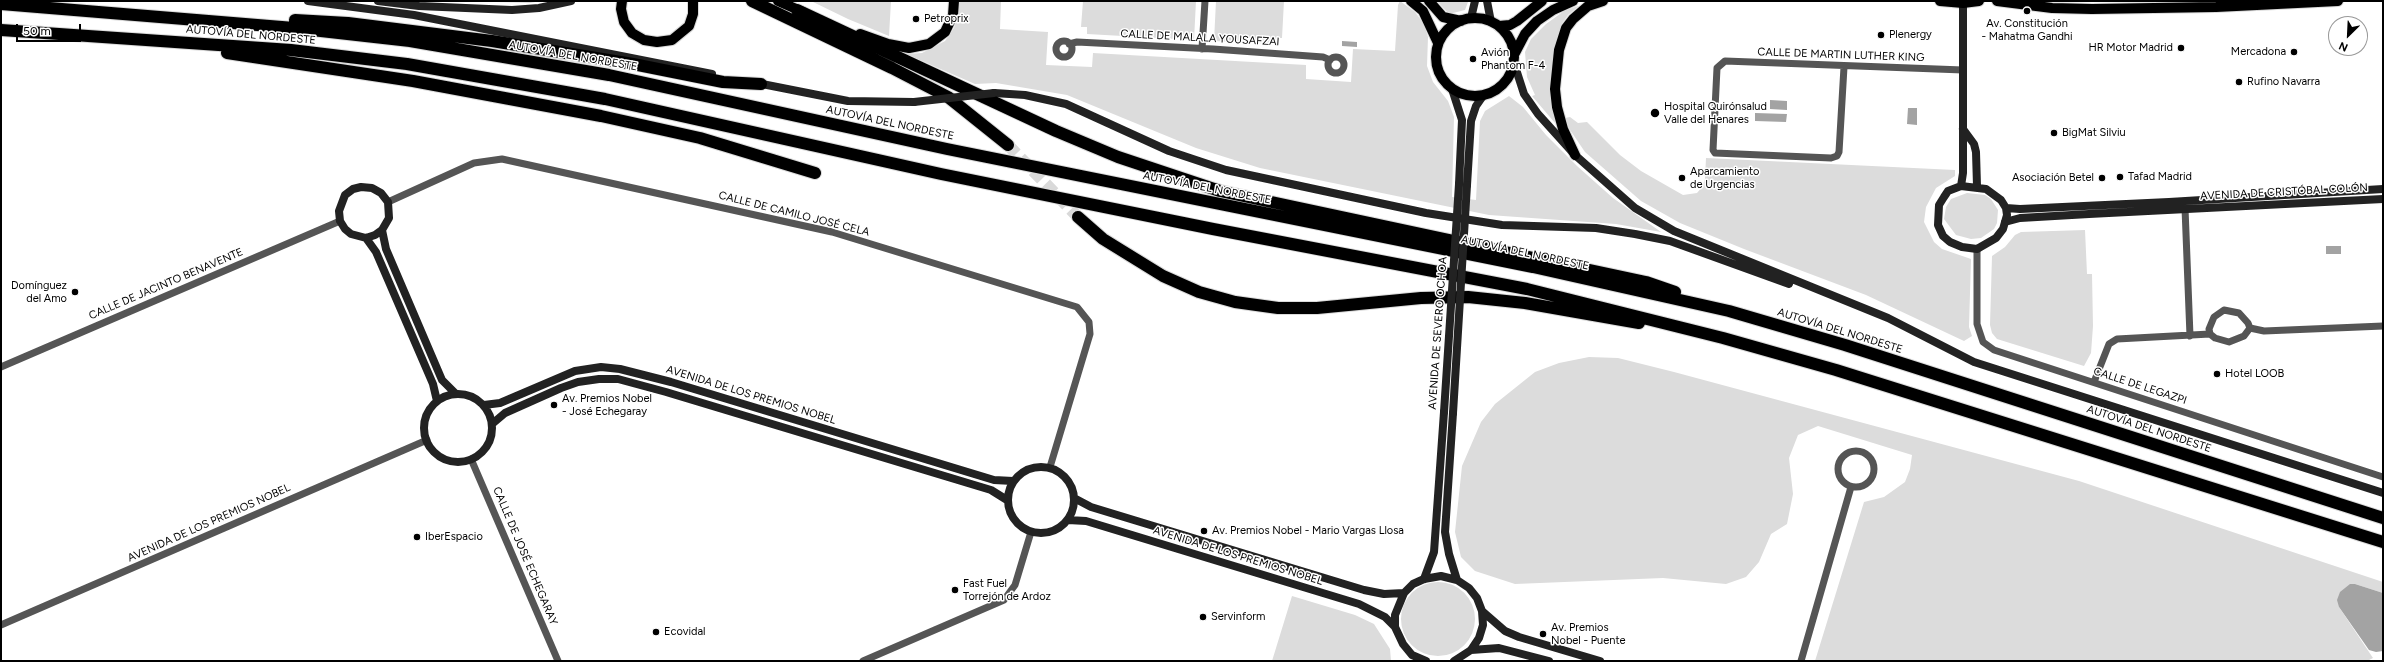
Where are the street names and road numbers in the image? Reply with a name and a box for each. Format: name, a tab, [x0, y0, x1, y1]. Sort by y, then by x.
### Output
street label: AUTOVÍA DEL NORDESTE	[186, 23, 316, 47]
street label: CALLE DE MALALA YOUSAFZAI	[1120, 27, 1280, 49]
street label: AUTOVÍA DEL NORDESTE	[508, 38, 638, 74]
street label: CALLE DE MARTIN LUTHER KING	[1757, 45, 1925, 65]
street label: AUTOVÍA DEL NORDESTE	[825, 103, 955, 143]
street label: AUTOVÍA DEL NORDESTE	[1142, 169, 1272, 207]
street label: AVENIDA DE CRISTÓBAL COLÓN	[2200, 181, 2368, 203]
street label: CALLE DE CAMILO JOSÉ CELA	[717, 189, 871, 239]
street label: AUTOVÍA DEL NORDESTE	[1460, 233, 1590, 273]
street label: CALLE DE JACINTO BENAVENTE	[87, 245, 245, 323]
street label: AVENIDA DE SEVERO OCHOA	[1426, 256, 1450, 410]
street label: AUTOVÍA DEL NORDESTE	[1776, 306, 1904, 356]
street label: AVENIDA DE LOS PREMIOS NOBEL	[665, 363, 837, 427]
street label: CALLE DE LEGAZPI	[2092, 365, 2188, 407]
street label: AUTOVÍA DEL NORDESTE	[2085, 403, 2213, 455]
street label: AVENIDA DE LOS PREMIOS NOBEL	[126, 481, 292, 565]
street label: CALLE DE JOSÉ ECHEGARAY	[490, 485, 560, 627]
street label: AVENIDA DE LOS PREMIOS NOBEL	[1152, 524, 1324, 588]

